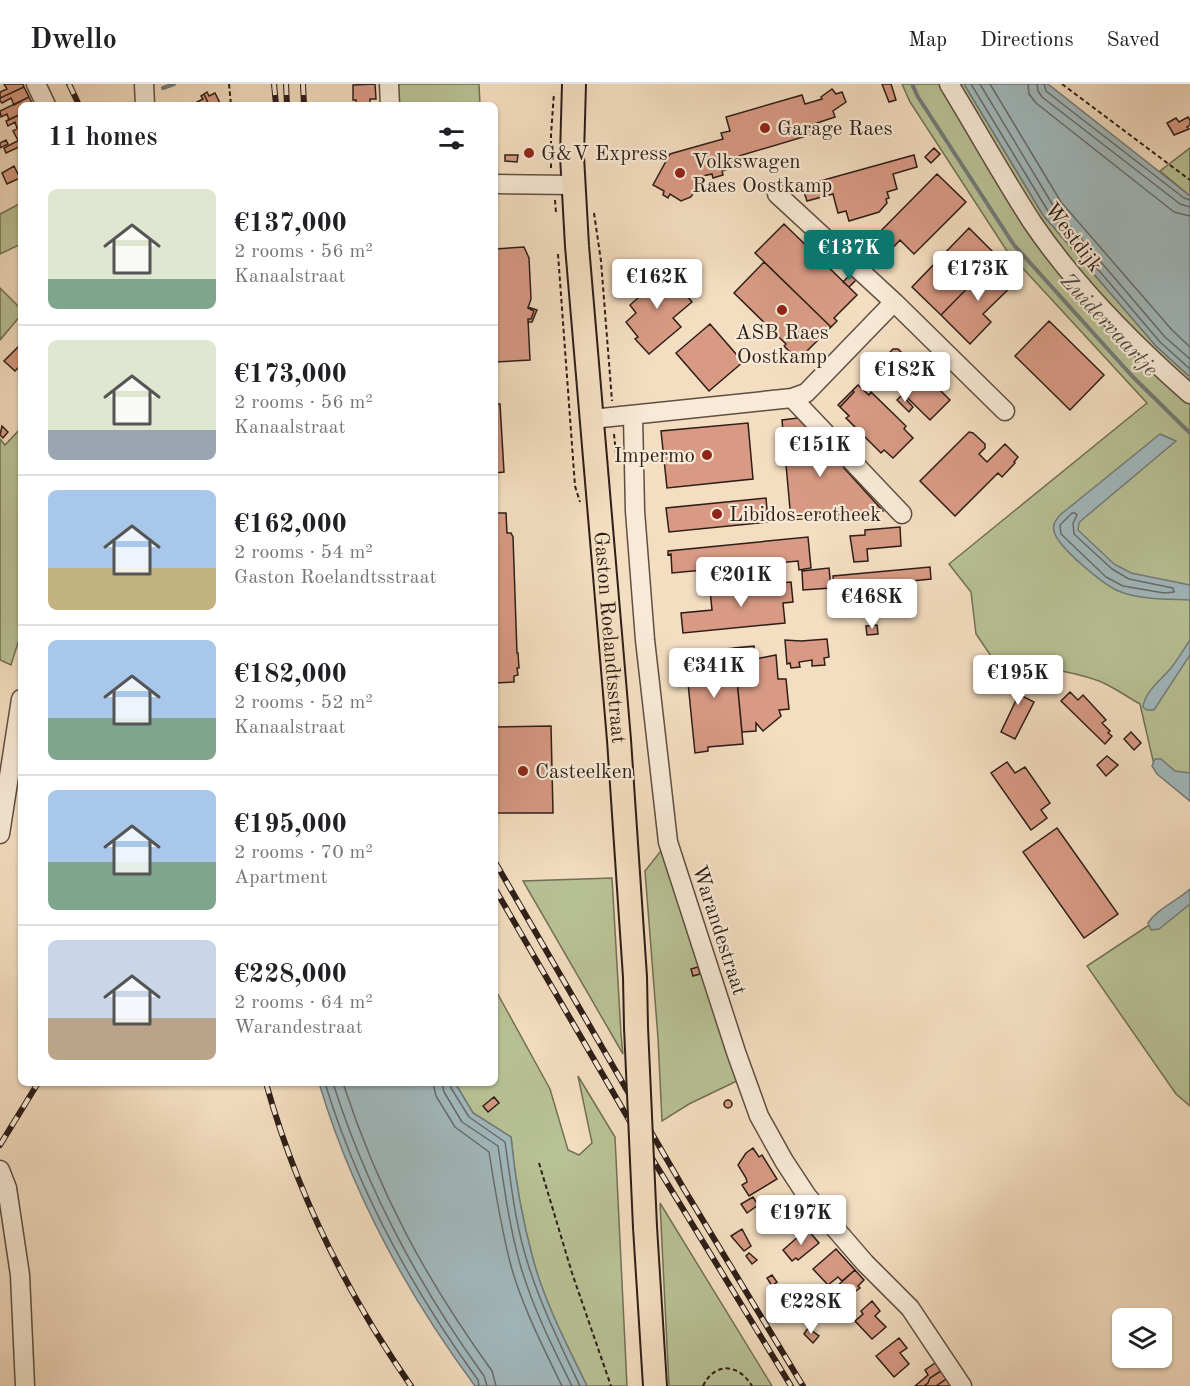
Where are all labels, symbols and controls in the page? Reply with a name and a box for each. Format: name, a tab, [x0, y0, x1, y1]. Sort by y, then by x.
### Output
text: Dwello	[30, 27, 117, 55]
text: Map	[908, 30, 947, 51]
text: Directions	[980, 30, 1074, 51]
text: Saved	[1107, 30, 1160, 51]
place label: Garage Raes	[777, 119, 893, 140]
marker: Garage Raes	[758, 121, 772, 135]
icon: filters	[435, 122, 468, 155]
text: 11 homes	[48, 125, 157, 151]
place label: G&V Express	[541, 144, 668, 165]
marker: G&V Express	[522, 146, 536, 160]
place label: Volkswagen Raes Oostkamp	[692, 152, 833, 197]
marker: Volkswagen Raes Oostkamp	[673, 166, 687, 180]
street label: Westdijk	[1040, 199, 1106, 277]
text: €137,000	[234, 211, 347, 237]
icon: home	[96, 213, 168, 285]
pin: €137K	[807, 230, 891, 281]
text: €137K	[818, 239, 880, 259]
text: 2 rooms · 56 m²	[234, 242, 373, 262]
pin: €173K	[936, 251, 1020, 302]
pin: €162K	[615, 259, 699, 310]
text: €173K	[947, 260, 1009, 280]
text: Kanaalstraat	[234, 267, 346, 287]
text: €162K	[626, 268, 688, 288]
water label: Zuidervaartje	[1056, 270, 1161, 381]
marker: ASB Raes Oostkamp	[775, 303, 789, 317]
place label: ASB Raes Oostkamp	[735, 323, 829, 368]
pin: €182K	[863, 352, 947, 403]
text: €182K	[874, 361, 936, 381]
text: €173,000	[234, 362, 347, 388]
icon: home	[96, 364, 168, 436]
text: 2 rooms · 56 m²	[234, 393, 373, 413]
text: Kanaalstraat	[234, 418, 346, 438]
pin: €151K	[778, 427, 862, 478]
text: €151K	[789, 436, 851, 456]
place label: Impermo	[614, 446, 695, 467]
marker: Impermo	[700, 448, 714, 462]
place label: Libidos-erotheek	[729, 505, 881, 526]
marker: Libidos-erotheek	[710, 507, 724, 521]
text: €162,000	[234, 512, 347, 538]
icon: home	[96, 514, 168, 586]
street label: Gaston Roelandtsstraat	[589, 531, 628, 744]
text: 2 rooms · 54 m²	[234, 543, 373, 563]
pin: €201K	[699, 557, 783, 608]
text: €201K	[710, 566, 772, 586]
text: Gaston Roelandtsstraat	[234, 568, 437, 588]
pin: €468K	[830, 579, 914, 630]
text: €468K	[841, 588, 903, 608]
pin: €341K	[672, 648, 756, 699]
pin: €195K	[976, 655, 1060, 706]
text: €341K	[683, 657, 745, 677]
text: €182,000	[234, 662, 347, 688]
icon: home	[96, 664, 168, 736]
text: €195K	[987, 664, 1049, 684]
text: 2 rooms · 52 m²	[234, 693, 373, 713]
text: Kanaalstraat	[234, 718, 346, 738]
place label: Casteelken	[535, 762, 633, 783]
marker: Casteelken	[516, 764, 530, 778]
text: €195,000	[234, 812, 347, 838]
icon: home	[96, 814, 168, 886]
text: 2 rooms · 70 m²	[234, 843, 373, 863]
street label: Warandestraat	[688, 863, 749, 998]
text: Apartment	[234, 868, 328, 888]
text: €228,000	[234, 962, 347, 988]
icon: home	[96, 964, 168, 1036]
text: 2 rooms · 64 m²	[234, 993, 373, 1013]
text: Warandestraat	[234, 1018, 363, 1038]
pin: €197K	[759, 1195, 843, 1246]
text: €197K	[770, 1204, 832, 1224]
pin: €228K	[769, 1284, 853, 1335]
text: €228K	[780, 1293, 842, 1313]
map controls	[1112, 1308, 1172, 1368]
button: layers	[1112, 1308, 1172, 1368]

